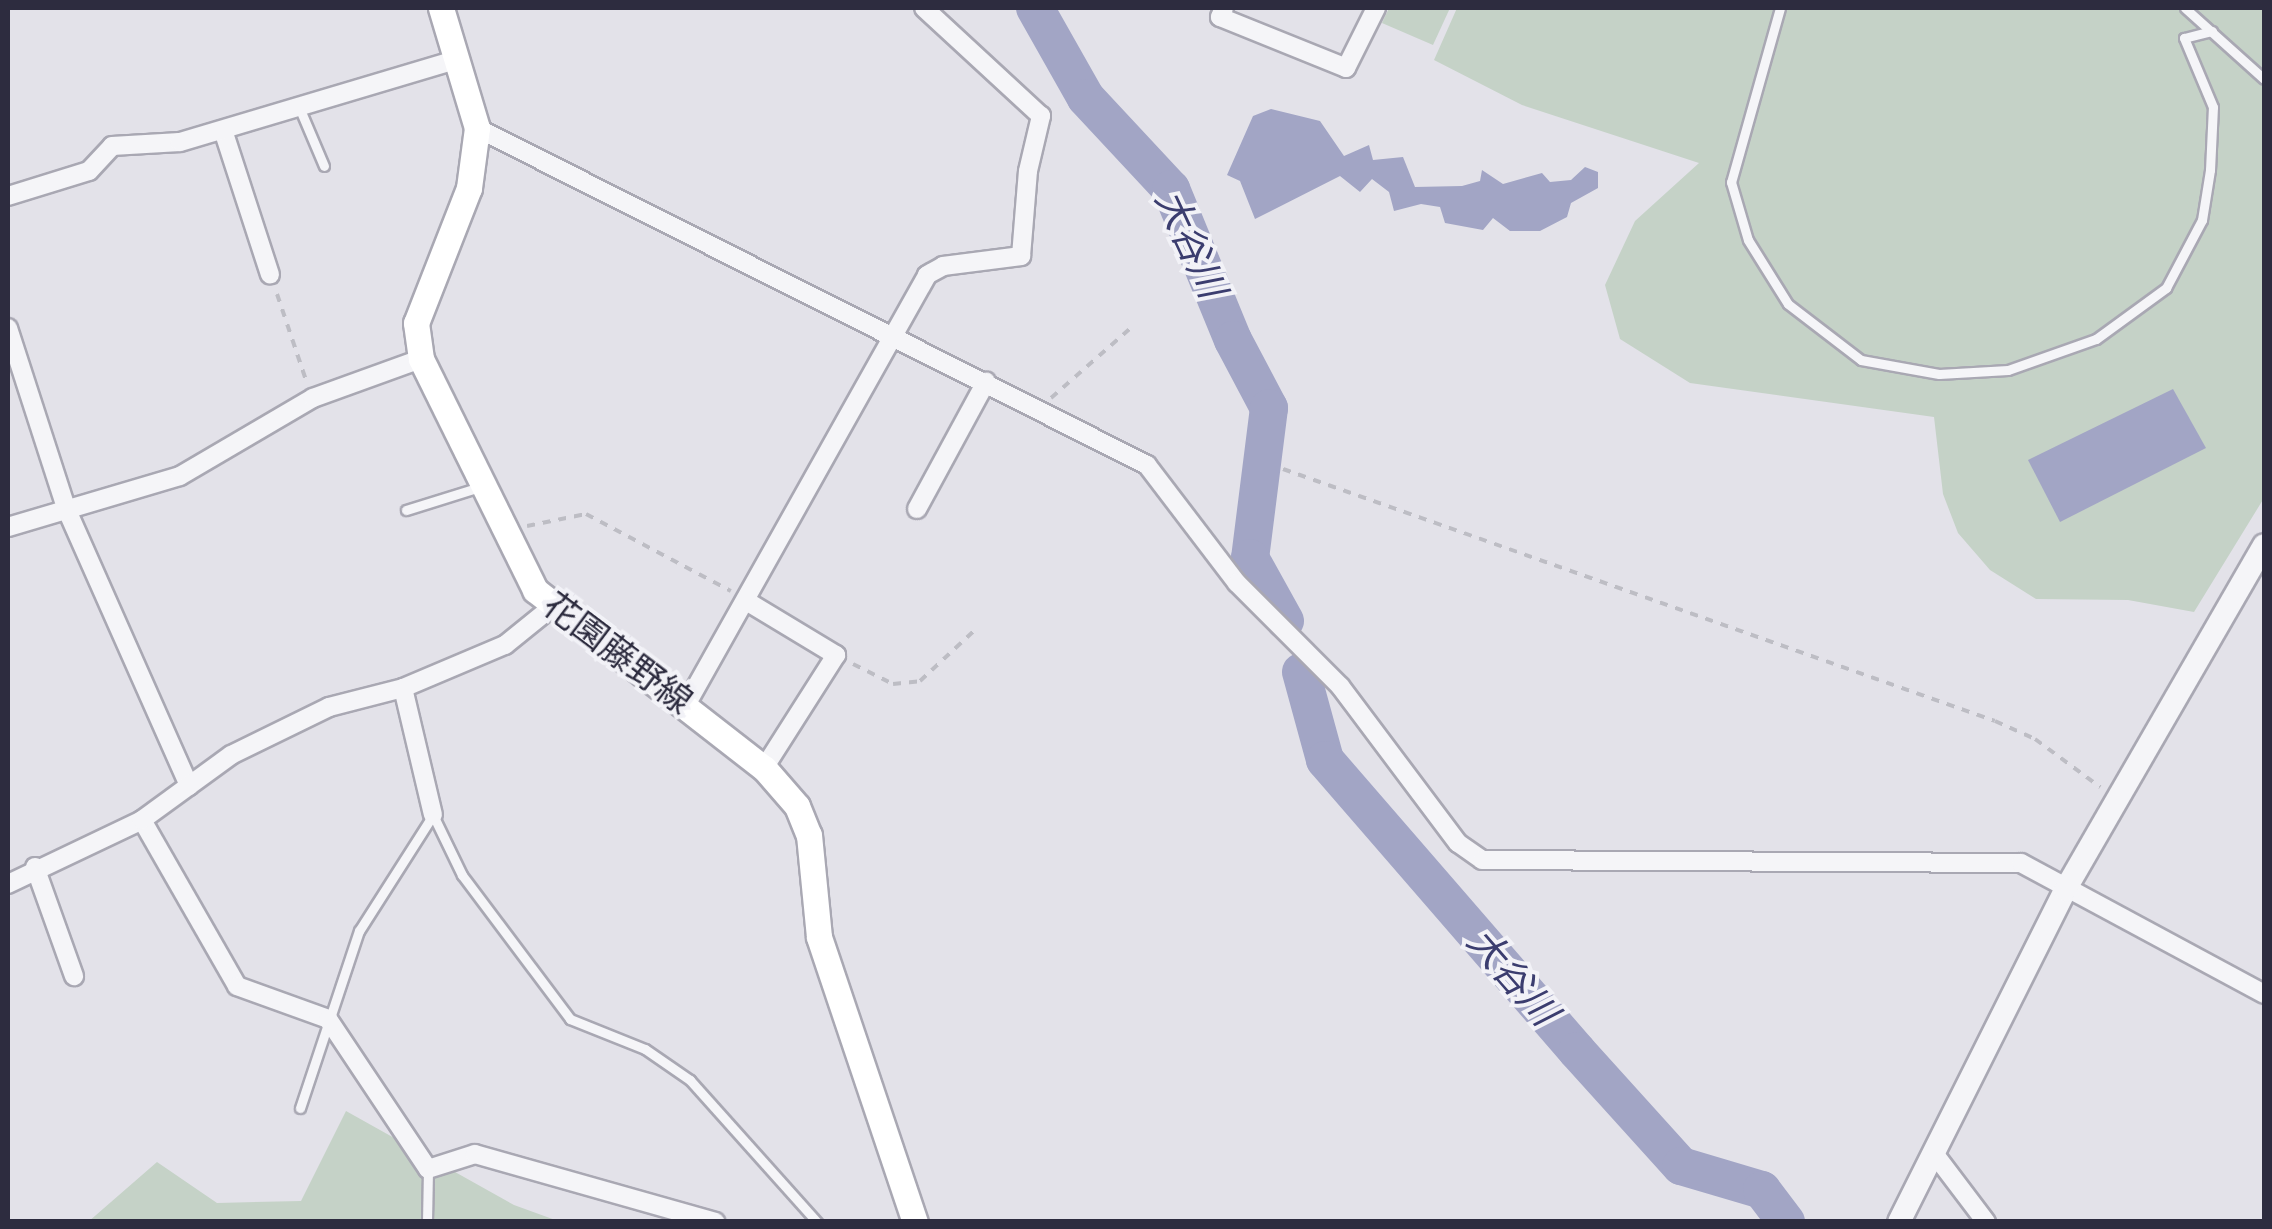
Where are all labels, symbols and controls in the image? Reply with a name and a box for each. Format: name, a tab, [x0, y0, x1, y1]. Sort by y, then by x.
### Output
water label: 大谷川	[1145, 183, 1235, 305]
street label: 花園藤野線	[535, 584, 701, 722]
water label: 大谷川	[1457, 919, 1567, 1035]

